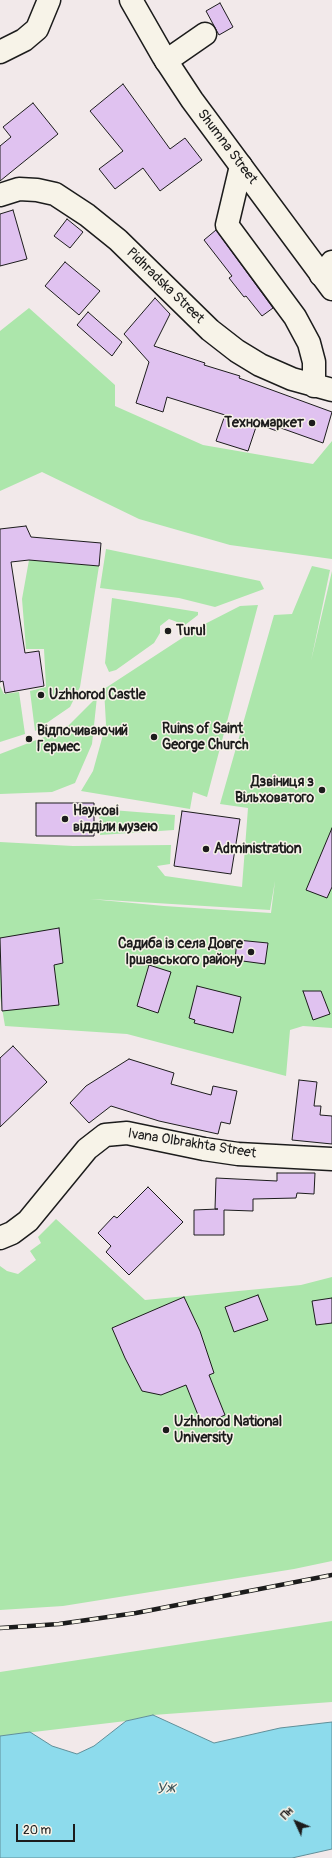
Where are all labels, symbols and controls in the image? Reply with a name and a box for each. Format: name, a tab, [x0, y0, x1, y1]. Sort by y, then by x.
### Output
street label: Shumna Street	[193, 106, 261, 188]
street label: Pidhradska Street	[123, 245, 207, 327]
place label: Техномаркет	[224, 415, 304, 431]
marker: Техномаркет	[307, 418, 317, 428]
place label: Turul	[176, 623, 206, 639]
marker: Turul	[163, 626, 173, 636]
place label: Uzhhorod Castle	[49, 687, 146, 703]
marker: Uzhhorod Castle	[36, 690, 46, 700]
place label: Ruins of Saint George Church	[162, 721, 249, 754]
place label: Відпочиваючий Гермес	[37, 723, 128, 756]
marker: Ruins of Saint George Church	[149, 732, 159, 742]
marker: Відпочиваючий Гермес	[24, 734, 34, 744]
place label: Дзвіниця з Вільховатого	[235, 774, 314, 806]
marker: Дзвіниця з Вільховатого	[317, 785, 327, 795]
place label: Наукові відділи музею	[73, 803, 158, 836]
marker: Наукові відділи музею	[60, 814, 70, 824]
place label: Administration	[214, 841, 302, 857]
marker: Administration	[201, 844, 211, 854]
place label: Садиба із села Довге Іршавського району	[118, 936, 243, 968]
marker: Садиба із села Довге Іршавського району	[246, 947, 256, 957]
street label: Ivana Olbrakhta Street	[126, 1126, 258, 1162]
place label: Uzhhorod National University	[174, 1414, 282, 1446]
marker: Uzhhorod National University	[161, 1425, 171, 1435]
water label: Уж	[156, 1779, 176, 1799]
north arrow	[276, 1802, 316, 1842]
text: Пн	[278, 1804, 296, 1822]
scale bar	[18, 1816, 77, 1842]
text: 20 m	[23, 1823, 51, 1838]

